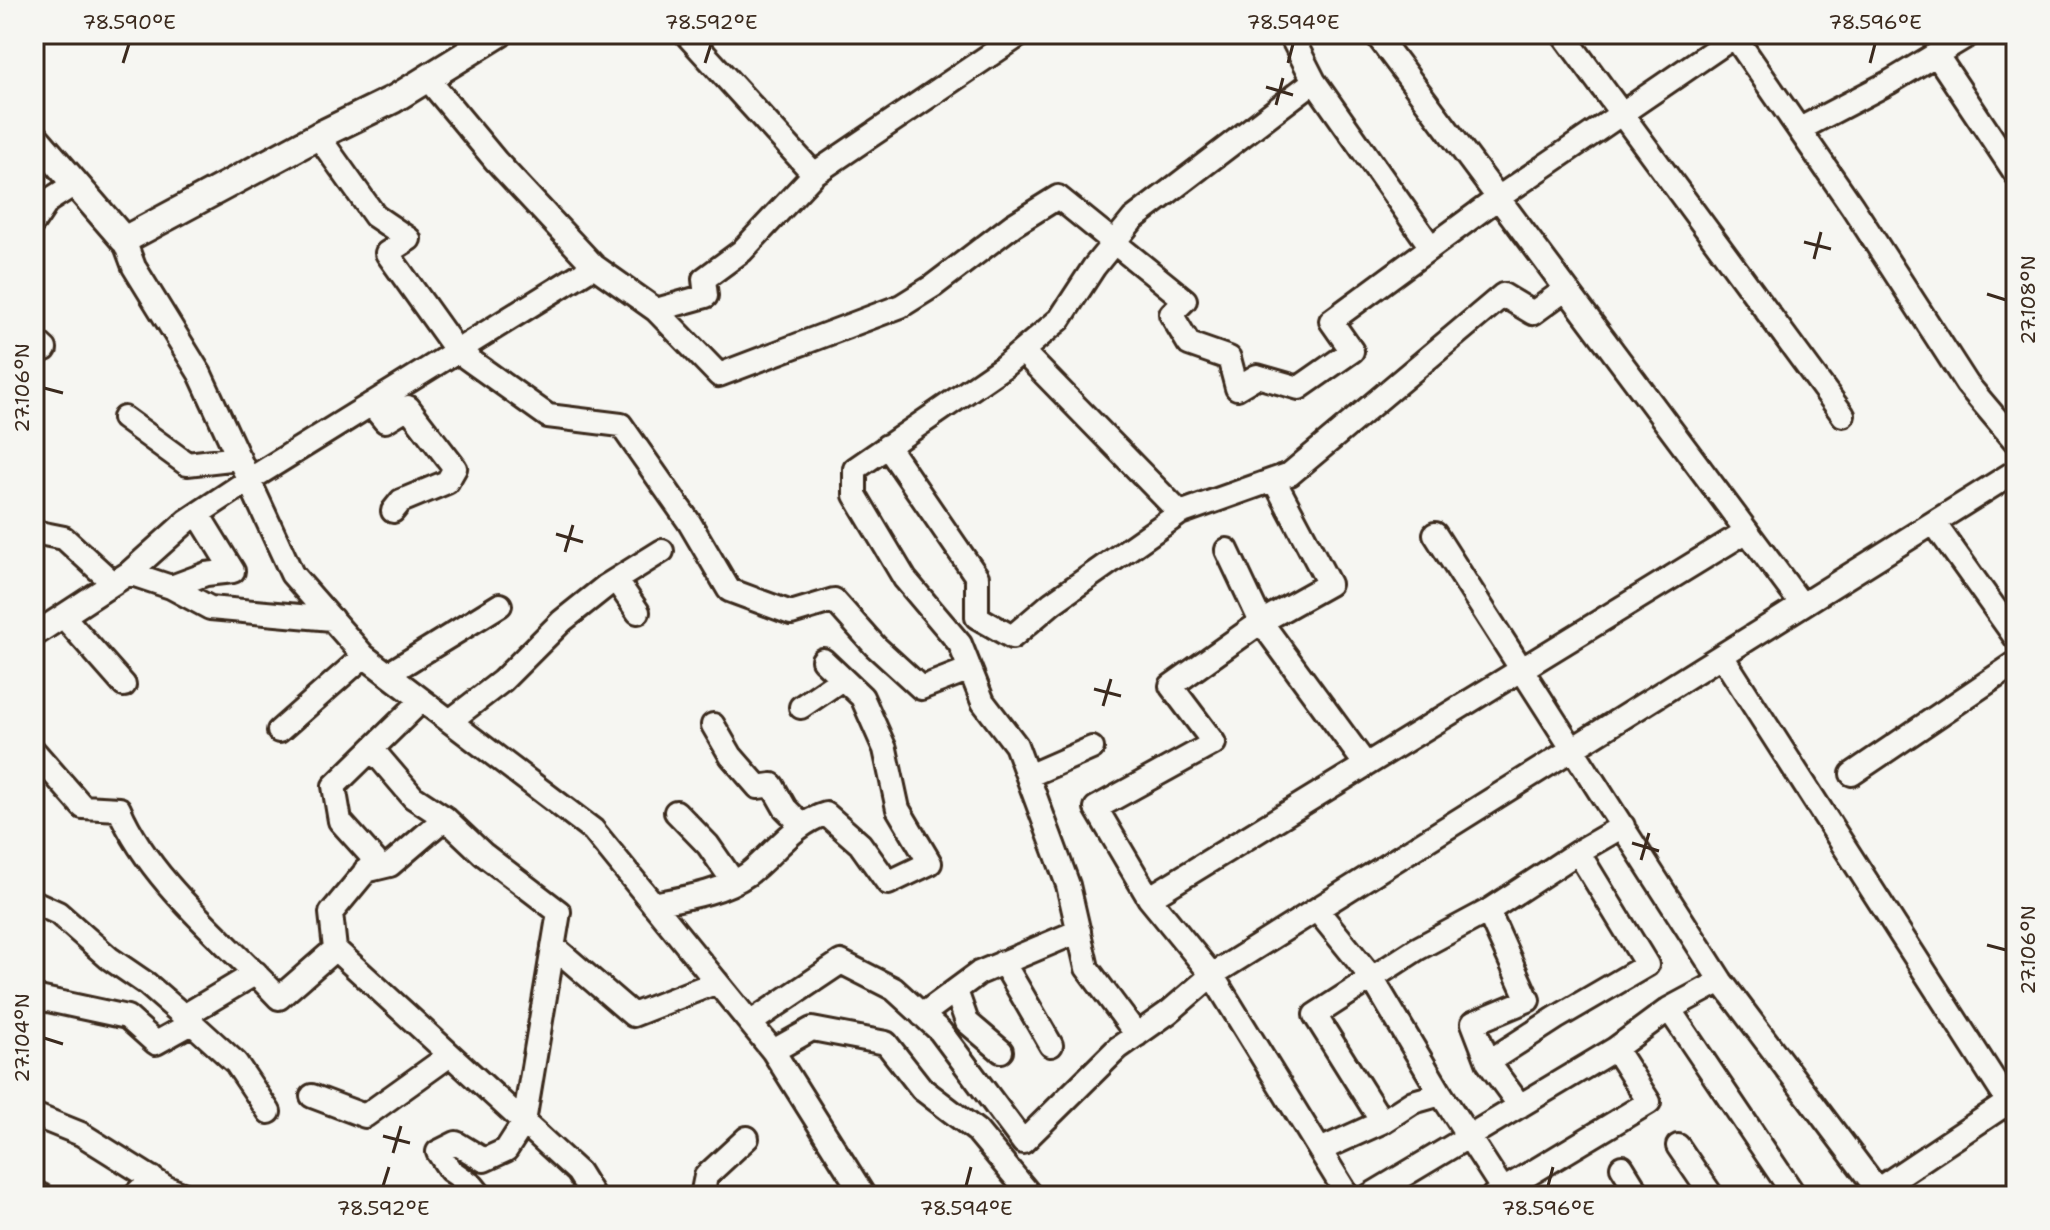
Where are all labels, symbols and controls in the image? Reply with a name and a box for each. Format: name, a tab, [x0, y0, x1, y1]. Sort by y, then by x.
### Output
text: 78.590°E	[82, 9, 176, 35]
text: 78.592°E	[665, 9, 757, 35]
text: 78.594°E	[1247, 9, 1339, 35]
text: 78.596°E	[1828, 9, 1922, 35]
text: 27.108°N	[2015, 255, 2041, 345]
text: 27.106°N	[9, 343, 35, 433]
text: 27.106°N	[2015, 905, 2041, 995]
text: 27.104°N	[9, 993, 35, 1083]
text: 78.592°E	[337, 1195, 429, 1221]
text: 78.594°E	[920, 1195, 1012, 1221]
text: 78.596°E	[1501, 1195, 1595, 1221]

